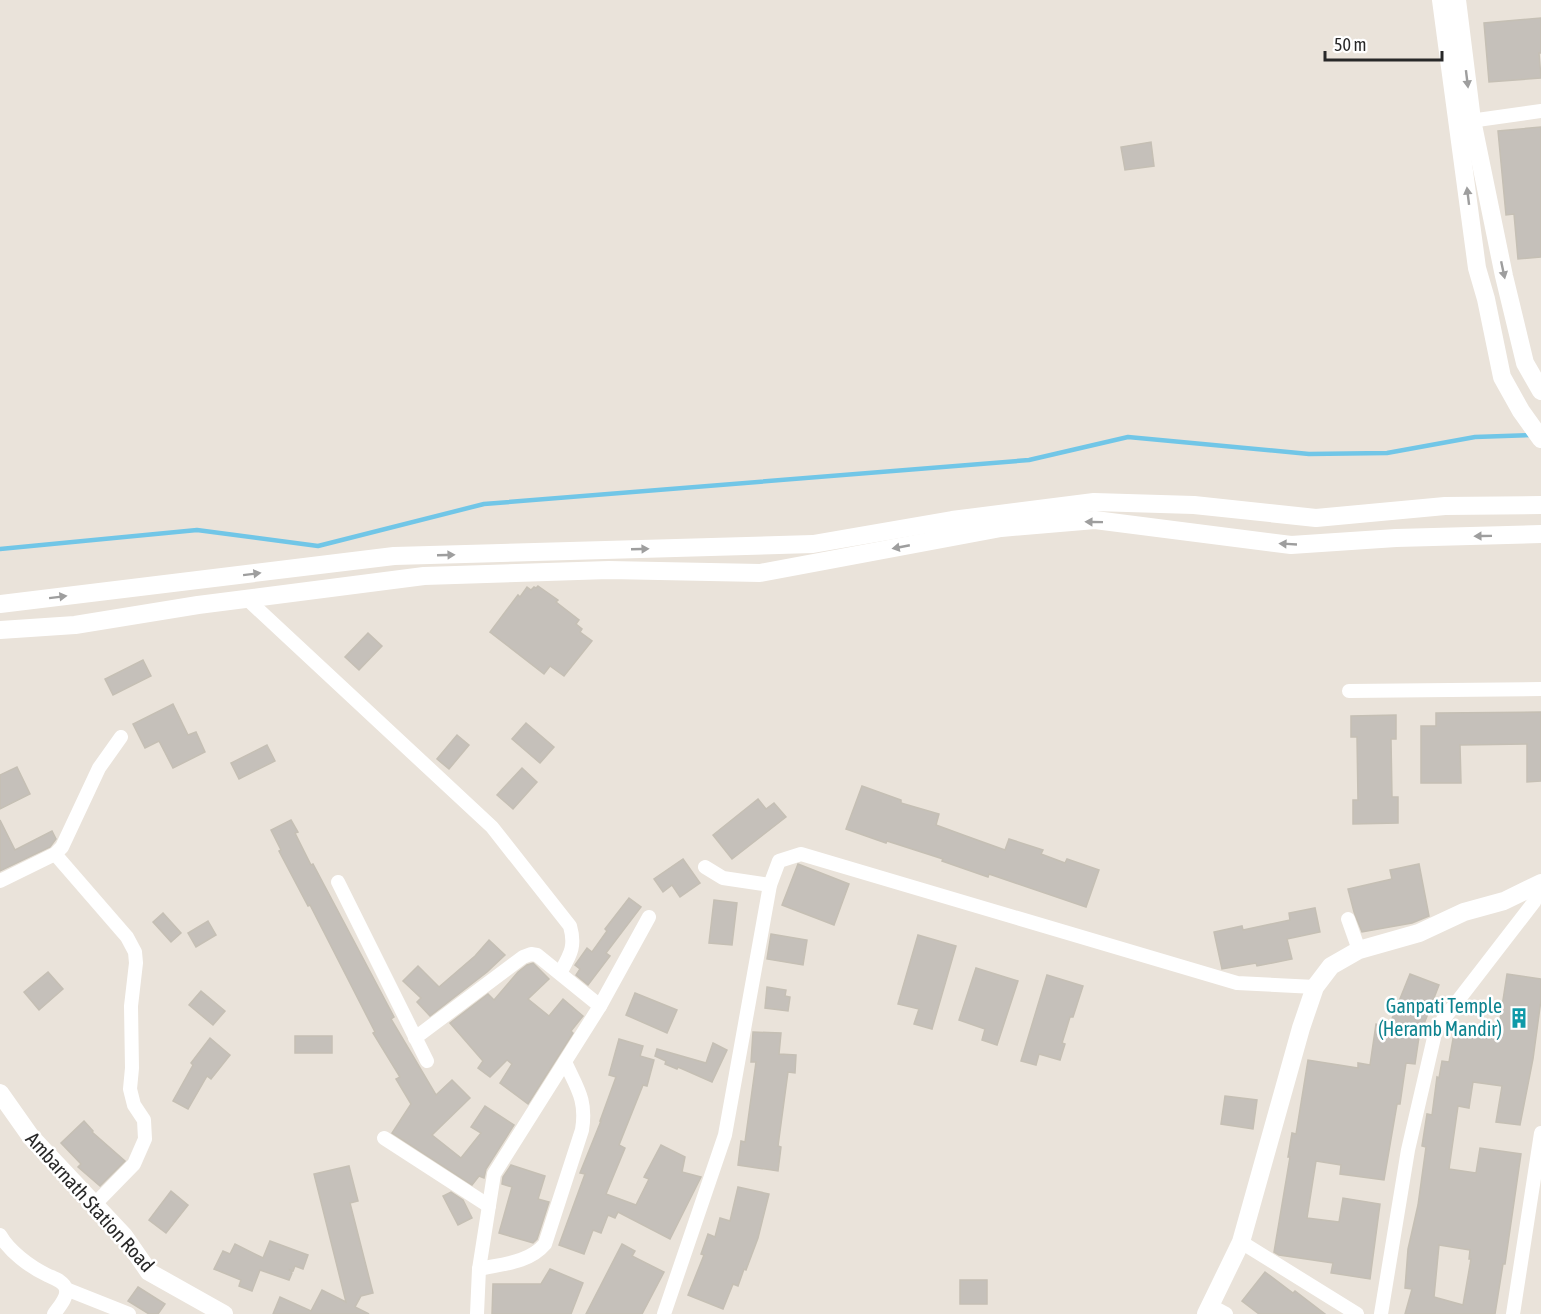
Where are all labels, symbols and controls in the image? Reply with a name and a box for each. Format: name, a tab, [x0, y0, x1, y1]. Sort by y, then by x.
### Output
scale bar	[1325, 24, 1442, 62]
text: 50 m	[1334, 34, 1366, 55]
one-way arrow	[1462, 69, 1472, 88]
one-way arrow	[1463, 187, 1472, 206]
one-way arrow	[1499, 261, 1508, 280]
one-way arrow	[1085, 517, 1104, 526]
one-way arrow	[1473, 531, 1492, 540]
one-way arrow	[1278, 539, 1297, 548]
one-way arrow	[892, 543, 911, 552]
one-way arrow	[631, 545, 650, 554]
one-way arrow	[436, 550, 455, 560]
one-way arrow	[242, 569, 261, 579]
one-way arrow	[49, 593, 68, 602]
place label: Ganpati Temple (Heramb Mandir)	[1378, 994, 1502, 1040]
building icon: Ganpati Temple (Heramb Mandir)	[1507, 1006, 1531, 1030]
street label: Ambarnath Station Road	[22, 1127, 159, 1276]

